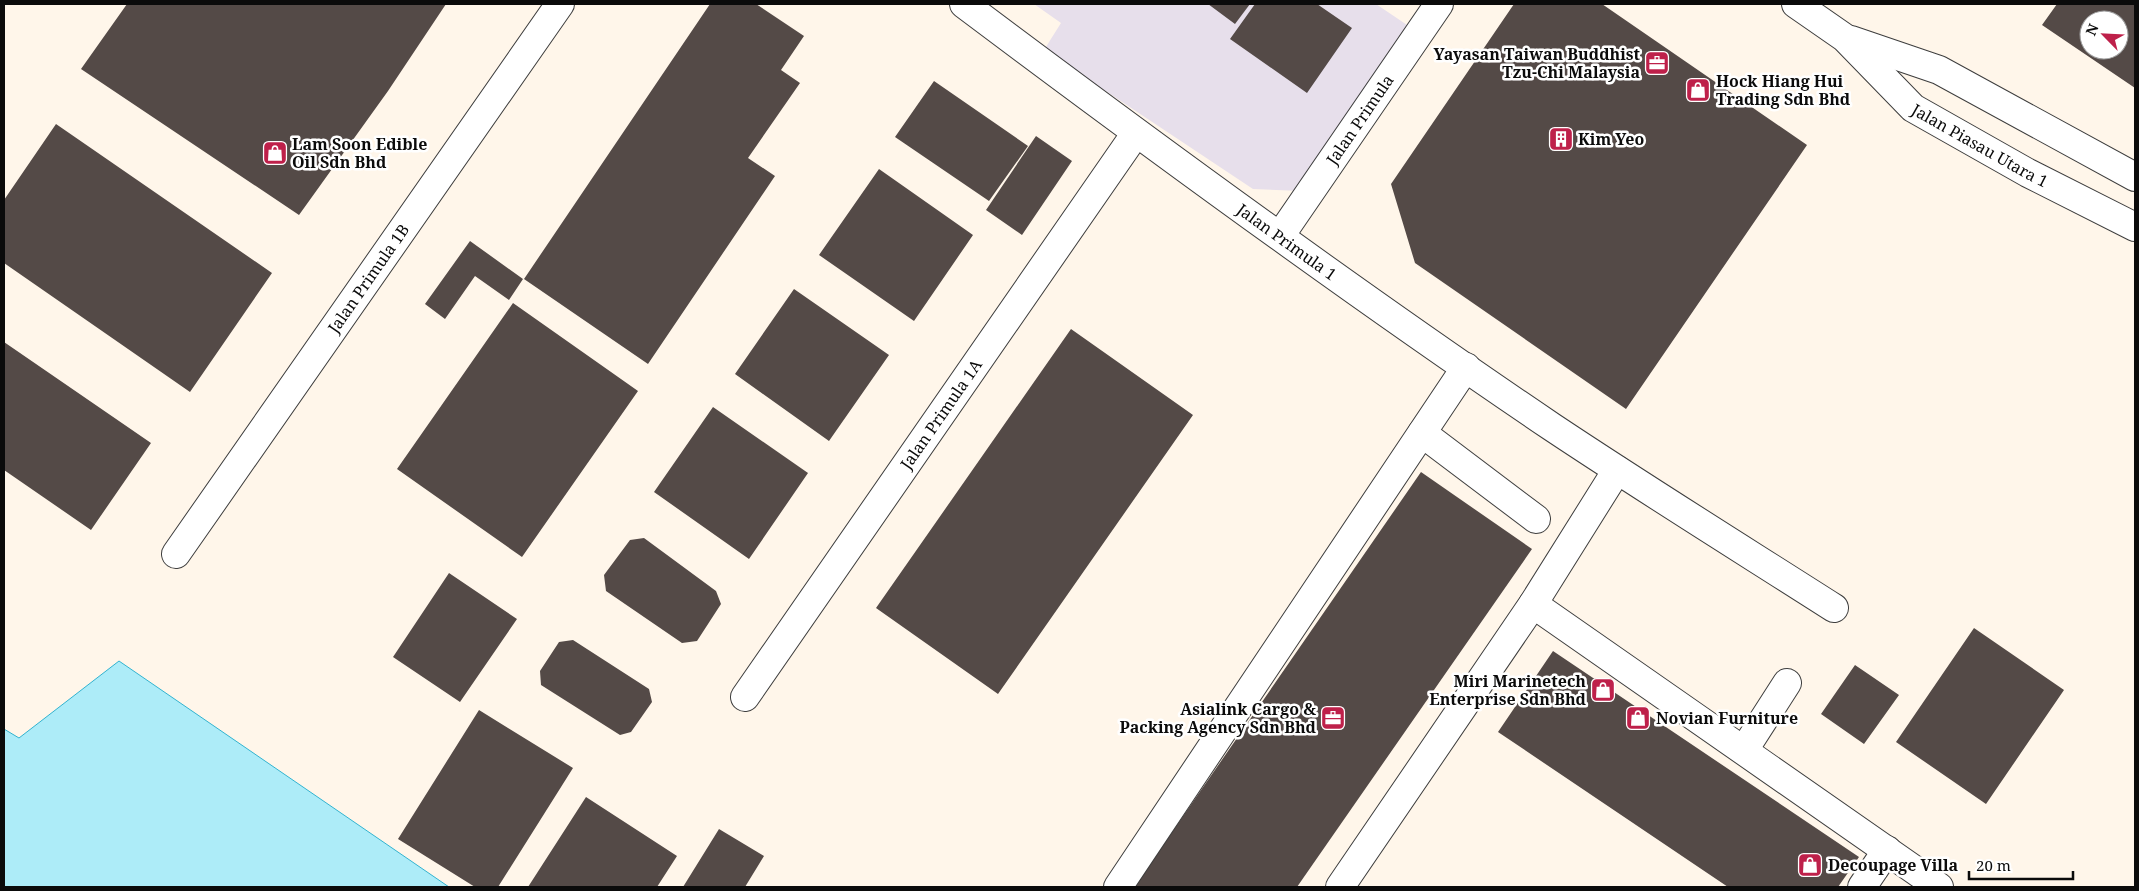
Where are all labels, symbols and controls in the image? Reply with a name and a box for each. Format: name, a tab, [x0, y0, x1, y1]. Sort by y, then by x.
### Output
north arrow	[2079, 10, 2129, 60]
text: N	[2081, 21, 2103, 38]
place label: Yayasan Taiwan Buddhist Tzu-Chi Malaysia	[1434, 43, 1641, 83]
office icon: Yayasan Taiwan Buddhist Tzu-Chi Malaysia	[1644, 50, 1670, 76]
street label: Jalan Primula	[1320, 70, 1398, 170]
place label: Hock Hiang Hui Trading Sdn Bhd	[1716, 70, 1851, 110]
shop icon: Hock Hiang Hui Trading Sdn Bhd	[1685, 77, 1711, 103]
street label: Jalan Piasau Utara 1	[1907, 98, 2052, 192]
building icon: Kim Yeo	[1548, 126, 1574, 152]
place label: Kim Yeo	[1578, 128, 1644, 150]
place label: Lam Soon Edible Oil Sdn Bhd	[292, 133, 427, 173]
shop icon: Lam Soon Edible Oil Sdn Bhd	[262, 140, 288, 166]
street label: Jalan Primula 1	[1232, 198, 1341, 285]
street label: Jalan Primula 1B	[322, 220, 414, 338]
street label: Jalan Primula 1A	[895, 354, 987, 474]
place label: Miri Marinetech Enterprise Sdn Bhd	[1429, 670, 1587, 710]
shop icon: Miri Marinetech Enterprise Sdn Bhd	[1590, 677, 1616, 703]
place label: Asialink Cargo & Packing Agency Sdn Bhd	[1119, 698, 1317, 738]
office icon: Asialink Cargo & Packing Agency Sdn Bhd	[1320, 705, 1346, 731]
shop icon: Novian Furniture	[1625, 705, 1651, 731]
place label: Novian Furniture	[1656, 707, 1798, 729]
scale bar	[1969, 848, 2073, 880]
shop icon: Decoupage Villa	[1797, 852, 1823, 878]
place label: Decoupage Villa	[1828, 854, 1959, 876]
text: 20 m	[1976, 855, 2011, 875]

